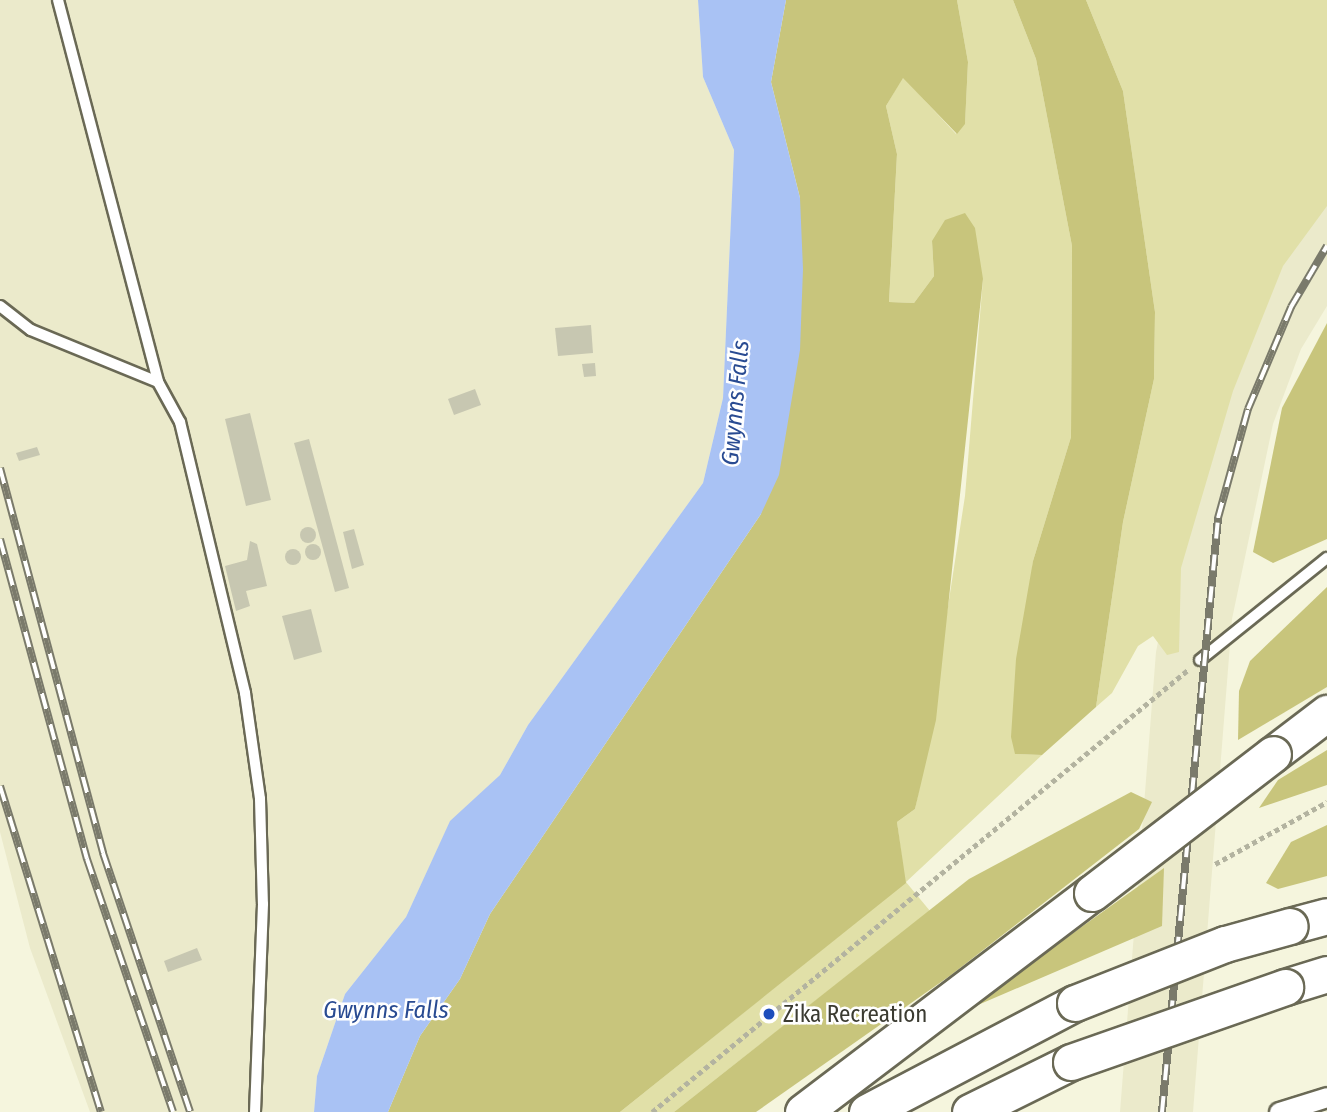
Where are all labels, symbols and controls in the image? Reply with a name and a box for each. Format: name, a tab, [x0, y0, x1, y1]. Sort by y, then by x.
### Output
water label: Gwynns Falls	[716, 339, 756, 467]
water label: Gwynns Falls	[323, 997, 449, 1025]
place label: Zika Recreation	[783, 1000, 927, 1028]
marker: Zika Recreation	[761, 1006, 777, 1022]

